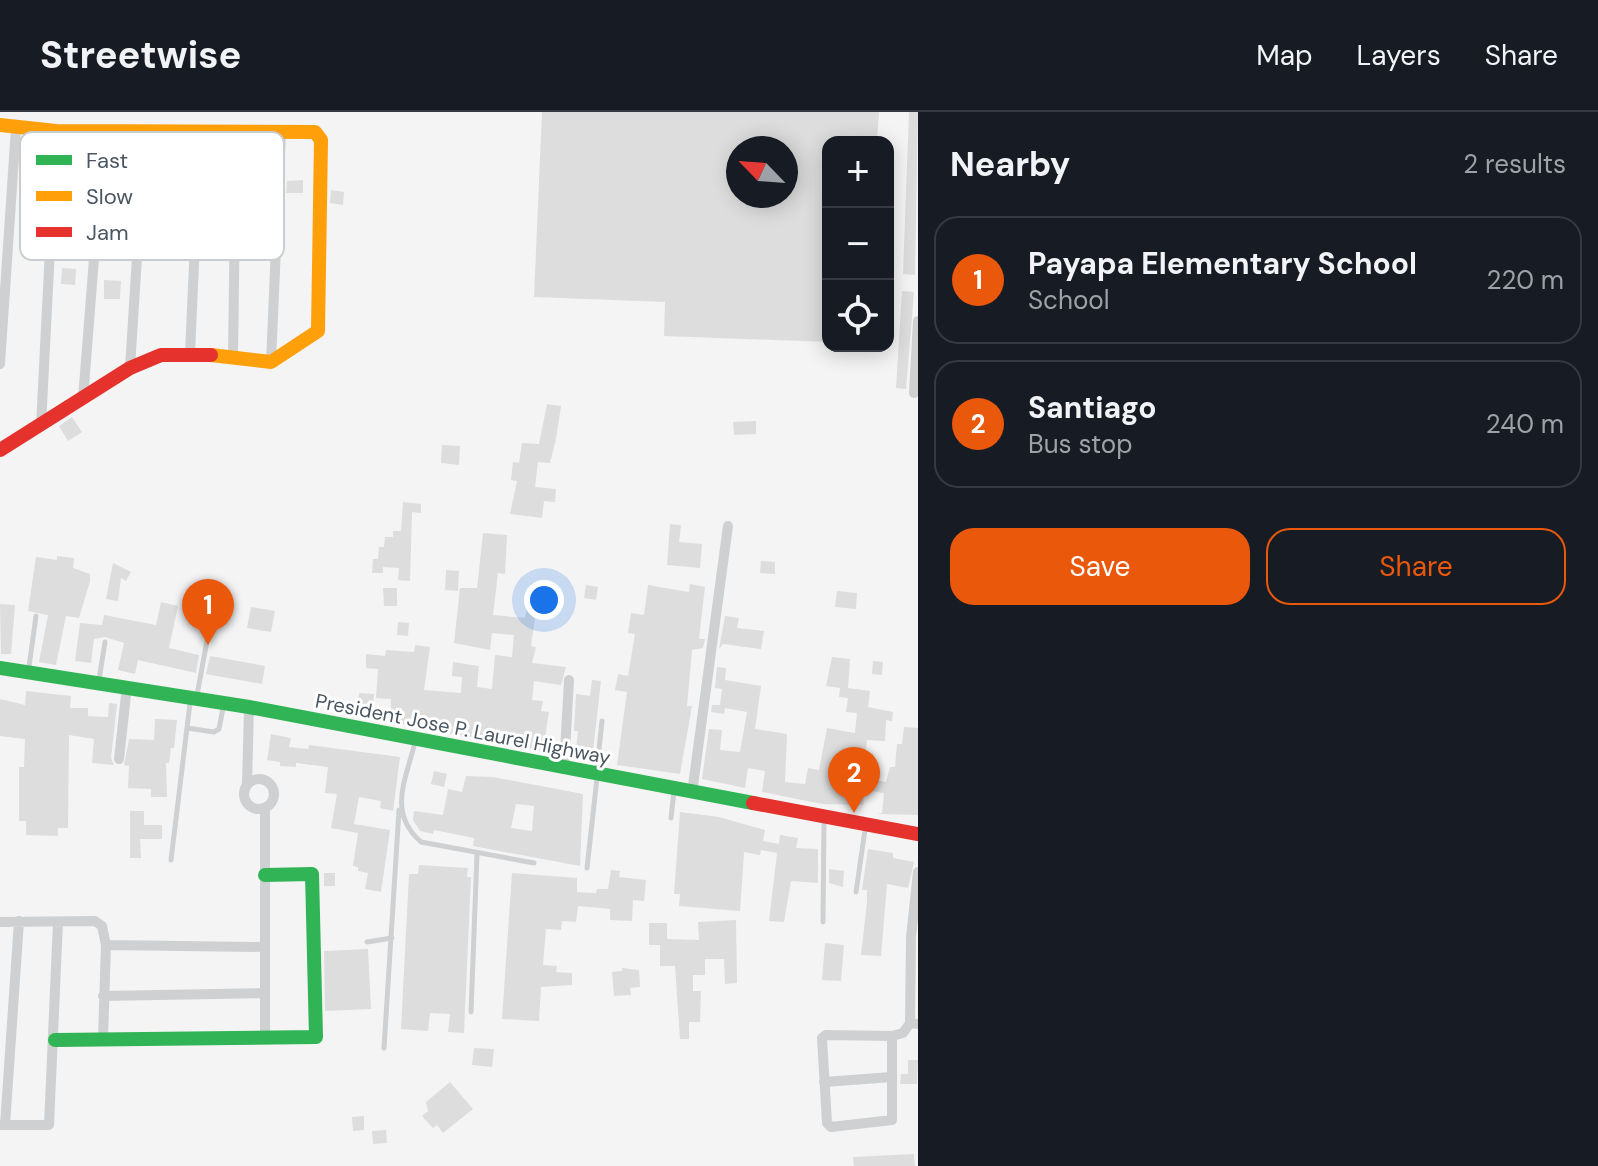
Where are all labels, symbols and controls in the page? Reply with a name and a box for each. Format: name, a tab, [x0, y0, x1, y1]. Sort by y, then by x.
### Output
text: Streetwise	[40, 30, 241, 80]
text: Map	[1256, 37, 1313, 74]
text: Layers	[1357, 37, 1441, 74]
text: Share	[1485, 37, 1558, 74]
legend	[20, 132, 284, 260]
north arrow	[726, 136, 798, 208]
map controls	[822, 136, 894, 352]
button: +	[822, 136, 894, 208]
text: Nearby	[950, 142, 1070, 187]
text: Fast	[86, 146, 128, 175]
text: 2 results	[1463, 147, 1566, 181]
text: Slow	[86, 182, 133, 211]
button: −	[822, 208, 894, 280]
text: Jam	[86, 218, 129, 247]
text: Payapa Elementary School	[1028, 244, 1417, 283]
text: 1	[973, 263, 983, 297]
text: 220 m	[1486, 263, 1564, 297]
button: locate	[822, 280, 894, 352]
text: School	[1028, 283, 1110, 317]
text: Santiago	[1028, 388, 1157, 427]
text: 2	[970, 407, 986, 441]
text: 240 m	[1486, 407, 1564, 441]
text: Bus stop	[1028, 427, 1133, 461]
button: Save	[950, 528, 1250, 605]
button: Share	[1266, 528, 1566, 605]
pin: 1	[182, 579, 234, 645]
your location	[524, 580, 564, 620]
street label: President Jose P. Laurel Highway	[313, 688, 613, 770]
pin: 2	[828, 747, 880, 813]

